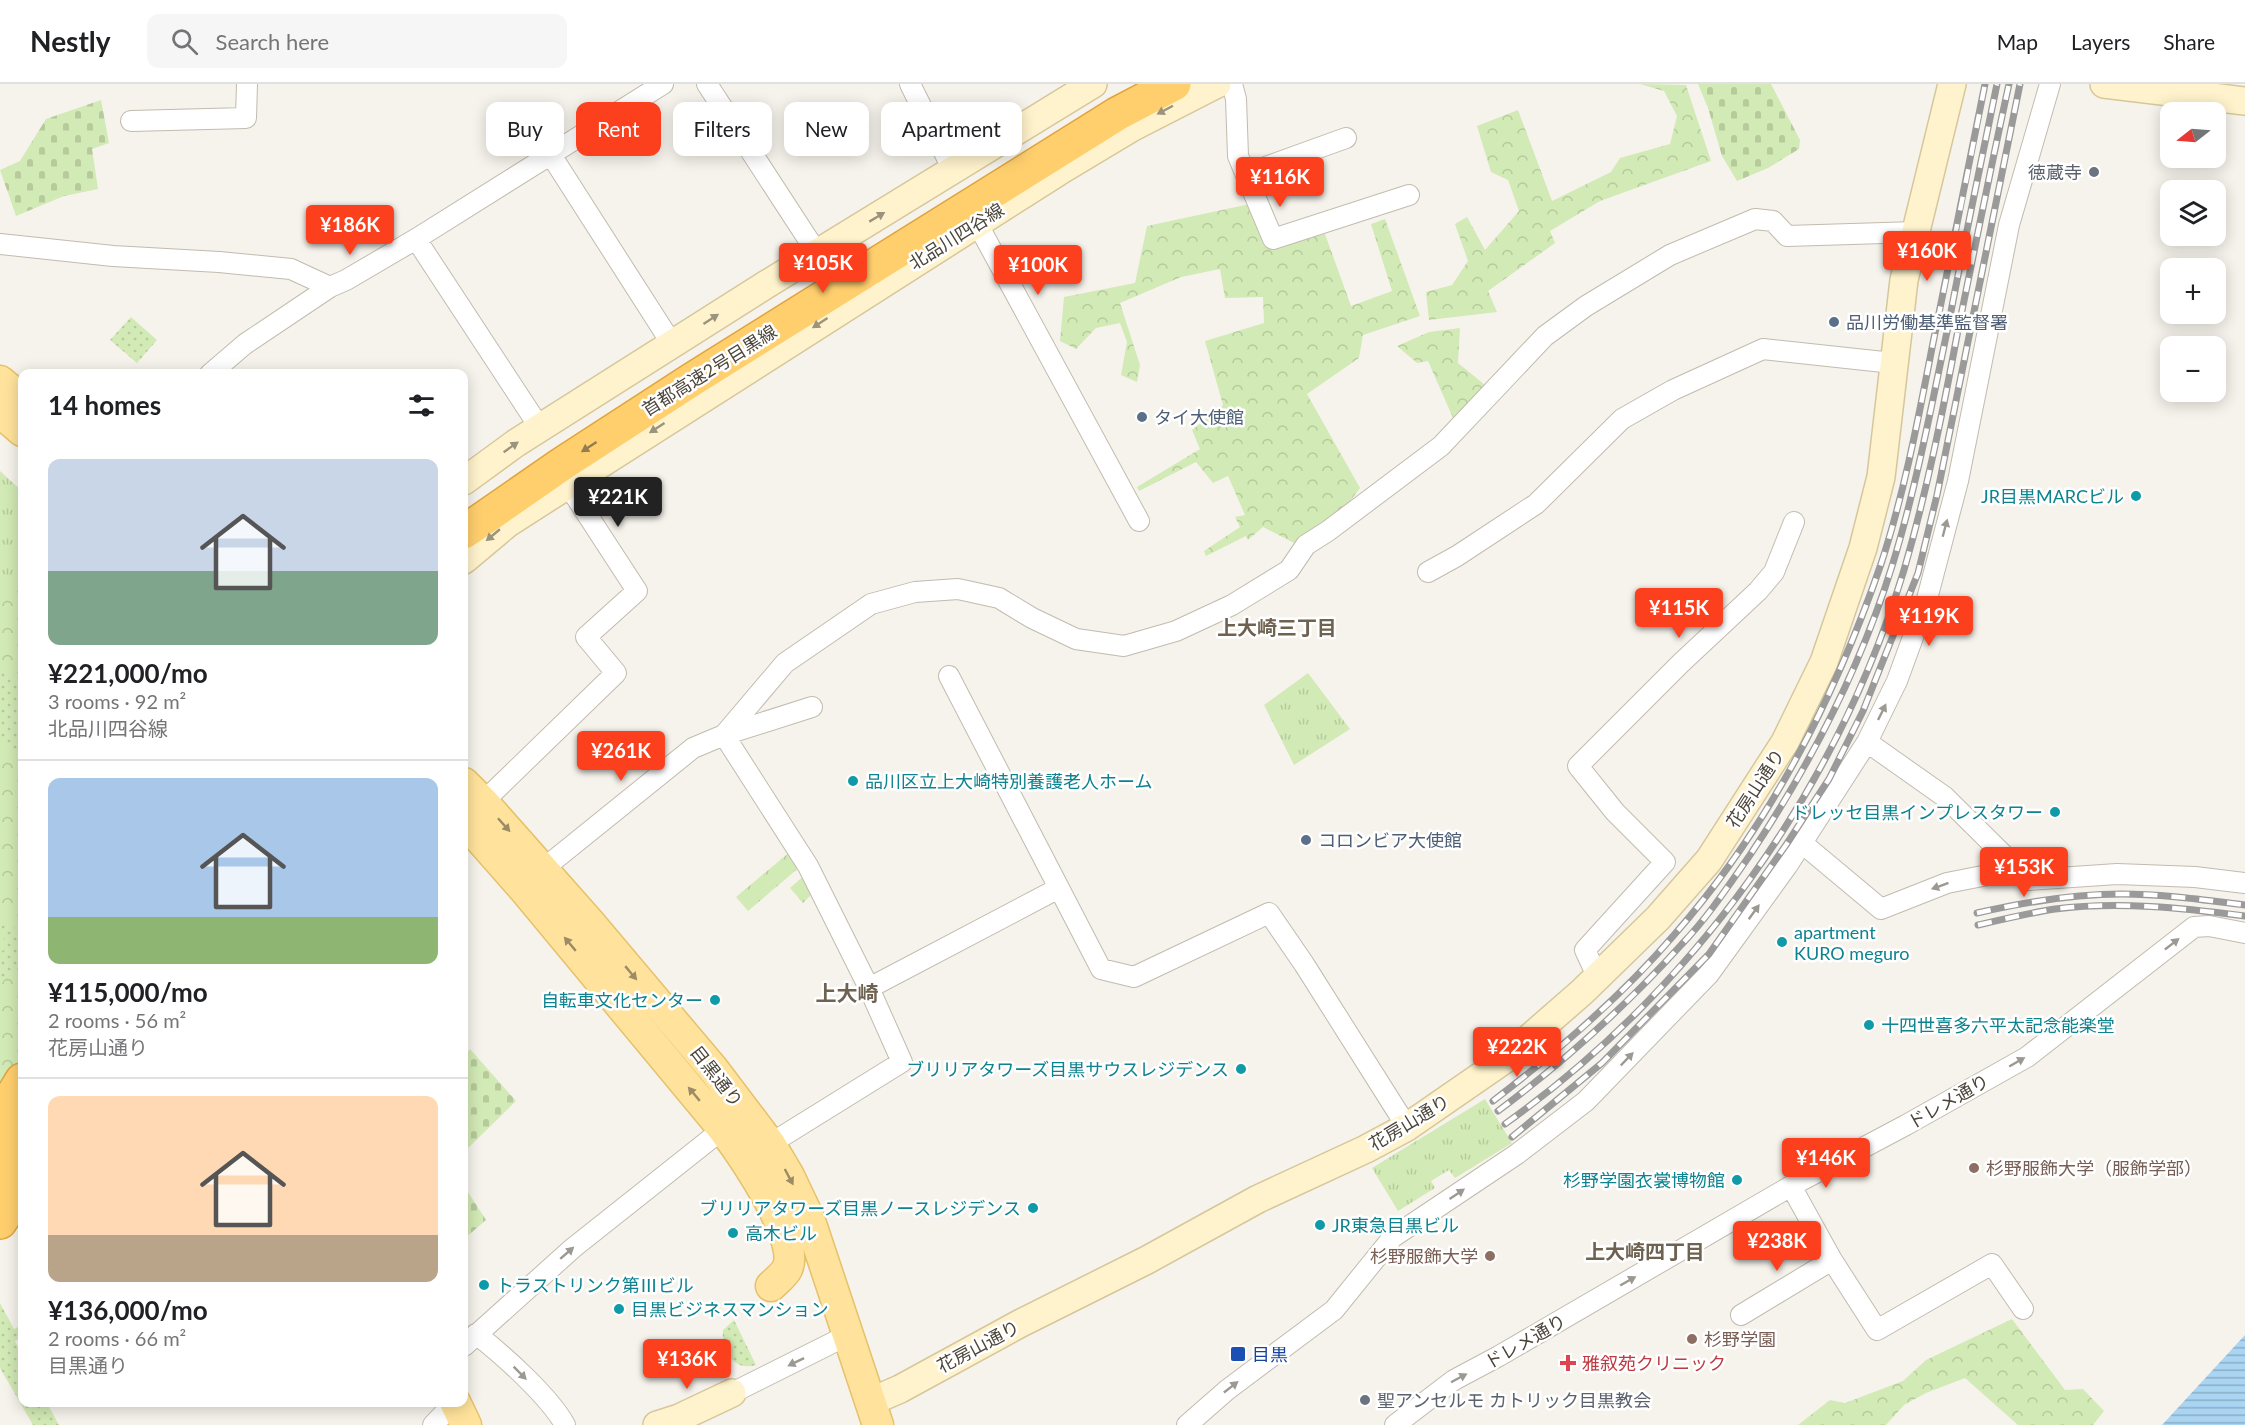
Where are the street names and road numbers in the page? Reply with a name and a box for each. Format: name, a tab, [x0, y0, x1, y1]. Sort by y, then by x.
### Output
street label: 北品川四谷線	[904, 198, 1008, 274]
street label: 首都高速2号目黒線	[638, 320, 780, 420]
street label: 花房山通り	[1721, 744, 1789, 832]
street label: 目黒通り	[686, 1041, 748, 1111]
street label: ドレメ通り	[1904, 1069, 1992, 1133]
street label: 花房山通り	[1365, 1089, 1453, 1155]
street label: ドレメ通り	[1481, 1309, 1569, 1373]
street label: 花房山通り	[933, 1315, 1023, 1377]

